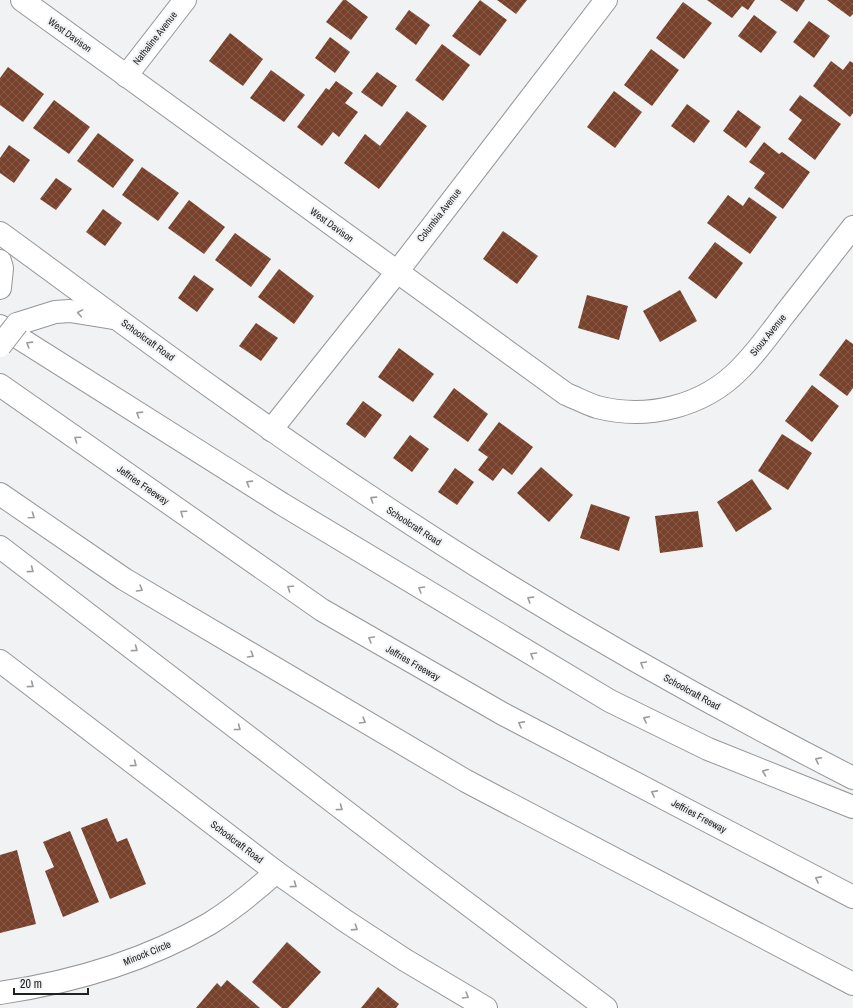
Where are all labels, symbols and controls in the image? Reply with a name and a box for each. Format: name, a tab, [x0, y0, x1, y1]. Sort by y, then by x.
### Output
street label: Nathaline Avenue	[130, 8, 180, 67]
street label: West Davison	[46, 15, 94, 55]
street label: Columbia Avenue	[414, 185, 464, 244]
street label: West Davison	[308, 205, 356, 245]
one-way arrow	[77, 309, 83, 318]
street label: Sioux Avenue	[747, 311, 789, 359]
street label: Schoolcraft Road	[119, 316, 177, 364]
one-way arrow	[26, 342, 33, 349]
one-way arrow	[136, 411, 143, 419]
one-way arrow	[74, 436, 81, 444]
street label: Jeffries Freeway	[114, 462, 172, 508]
one-way arrow	[246, 480, 253, 488]
one-way arrow	[371, 497, 378, 504]
street label: Schoolcraft Road	[384, 503, 444, 549]
one-way arrow	[28, 511, 35, 519]
one-way arrow	[181, 511, 188, 518]
one-way arrow	[27, 565, 34, 572]
one-way arrow	[136, 584, 143, 591]
one-way arrow	[287, 585, 294, 593]
one-way arrow	[418, 586, 425, 593]
one-way arrow	[527, 597, 534, 604]
one-way arrow	[368, 636, 375, 643]
street label: Jeffries Freeway	[384, 642, 443, 684]
one-way arrow	[131, 644, 138, 651]
one-way arrow	[247, 651, 254, 658]
one-way arrow	[530, 653, 537, 660]
one-way arrow	[640, 662, 647, 669]
street label: Schoolcraft Road	[661, 671, 723, 713]
one-way arrow	[27, 680, 34, 687]
one-way arrow	[643, 716, 651, 724]
one-way arrow	[359, 717, 366, 724]
one-way arrow	[518, 721, 525, 729]
one-way arrow	[233, 723, 240, 730]
one-way arrow	[815, 757, 823, 765]
one-way arrow	[130, 759, 137, 766]
one-way arrow	[762, 768, 769, 776]
one-way arrow	[651, 790, 658, 798]
street label: Jeffries Freeway	[669, 796, 730, 836]
one-way arrow	[336, 803, 343, 810]
street label: Schoolcraft Road	[208, 818, 266, 866]
one-way arrow	[815, 877, 823, 884]
one-way arrow	[289, 880, 296, 887]
one-way arrow	[351, 923, 358, 930]
street label: Minock Circle	[121, 937, 173, 968]
scale bar	[14, 970, 88, 996]
text: 20 m	[20, 976, 42, 992]
one-way arrow	[462, 992, 469, 999]

